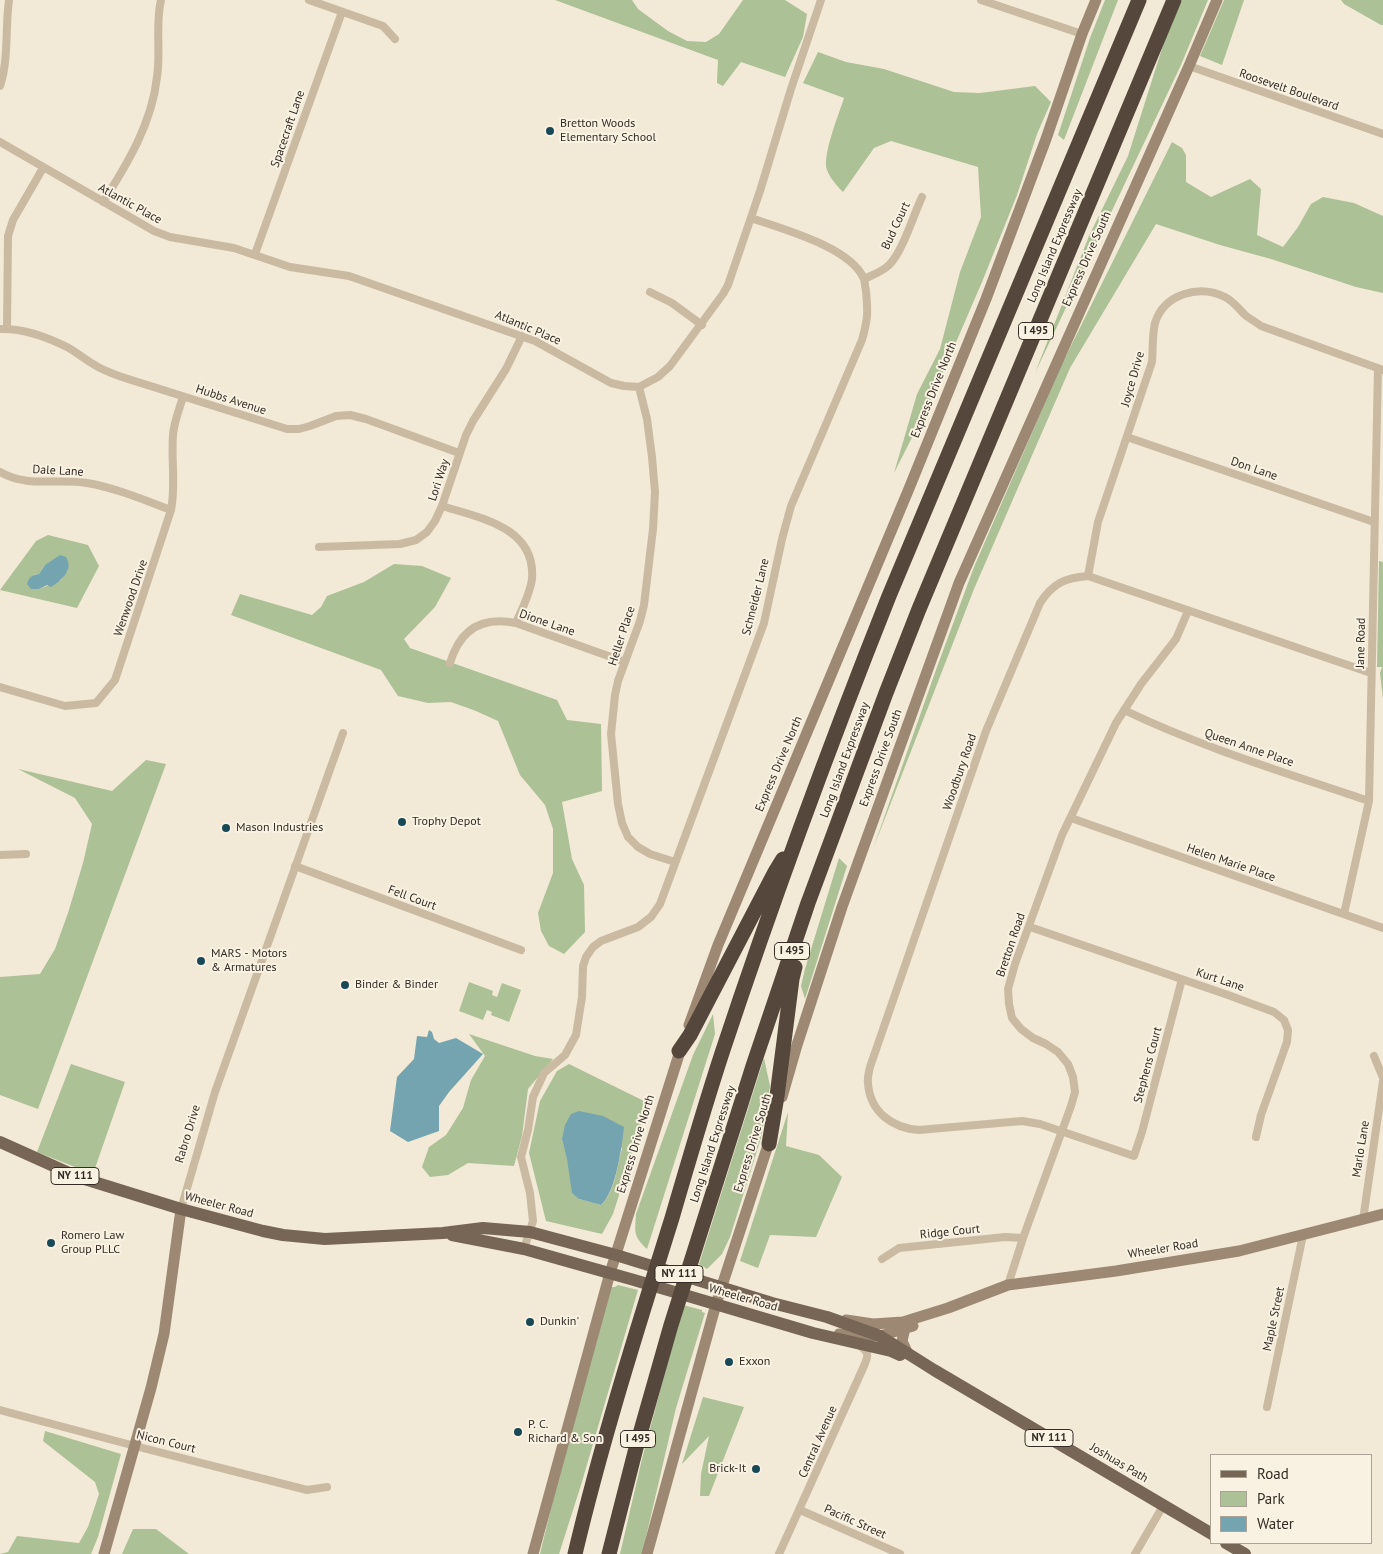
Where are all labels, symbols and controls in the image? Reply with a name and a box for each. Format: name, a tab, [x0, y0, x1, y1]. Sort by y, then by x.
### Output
street label: Roosevelt Boulevard	[1237, 66, 1341, 114]
street label: Spacecraft Lane	[268, 88, 308, 170]
place label: Bretton Woods Elementary School	[560, 117, 656, 145]
marker: Bretton Woods Elementary School	[544, 125, 556, 137]
street label: Atlantic Place	[96, 181, 164, 227]
street label: Long Island Expressway	[1025, 187, 1085, 305]
street label: Bud Court	[879, 200, 913, 252]
street label: Express Drive South	[1060, 209, 1114, 309]
street label: Atlantic Place	[493, 308, 563, 348]
road number: I 495	[1018, 322, 1054, 340]
street label: Express Drive North	[908, 340, 960, 440]
street label: Joyce Drive	[1118, 350, 1148, 408]
street label: Hubbs Avenue	[194, 382, 268, 418]
street label: Don Lane	[1229, 454, 1279, 484]
street label: Lori Way	[425, 457, 453, 503]
street label: Dale Lane	[32, 462, 84, 480]
street label: Schneider Lane	[740, 557, 772, 637]
street label: Wenwood Drive	[111, 558, 151, 638]
street label: Heller Place	[606, 604, 638, 668]
street label: Dione Lane	[517, 607, 577, 639]
street label: Jane Road	[1353, 618, 1369, 668]
street label: Long Island Expressway	[817, 700, 873, 820]
street label: Express Drive South	[857, 707, 905, 809]
street label: Express Drive North	[752, 714, 806, 814]
street label: Queen Anne Place	[1203, 726, 1295, 770]
street label: Woodbury Road	[940, 732, 980, 812]
place label: Trophy Depot	[412, 815, 481, 829]
marker: Trophy Depot	[396, 816, 408, 828]
place label: Mason Industries	[236, 821, 323, 835]
marker: Mason Industries	[220, 822, 232, 834]
street label: Helen Marie Place	[1185, 841, 1277, 885]
street label: Fell Court	[386, 883, 438, 913]
street label: Bretton Road	[993, 911, 1029, 979]
road number: I 495	[774, 942, 810, 959]
place label: MARS - Motors & Armatures	[211, 947, 287, 975]
marker: MARS - Motors & Armatures	[195, 955, 207, 967]
street label: Kurt Lane	[1194, 965, 1246, 995]
place label: Binder & Binder	[355, 978, 438, 992]
marker: Binder & Binder	[339, 979, 351, 991]
street label: Stephens Court	[1131, 1025, 1165, 1105]
street label: Long Island Expressway	[687, 1084, 739, 1204]
street label: Express Drive South	[731, 1092, 775, 1194]
street label: Express Drive North	[614, 1093, 658, 1195]
street label: Rabro Drive	[172, 1103, 204, 1165]
street label: Marlo Lane	[1349, 1120, 1373, 1178]
road number: NY 111	[51, 1168, 99, 1184]
street label: Wheeler Road	[183, 1189, 255, 1221]
street label: Ridge Court	[919, 1222, 981, 1242]
place label: Romero Law Group PLLC	[61, 1229, 124, 1257]
street label: Wheeler Road	[1127, 1236, 1199, 1262]
marker: Romero Law Group PLLC	[45, 1237, 57, 1249]
road number: NY 111	[655, 1266, 703, 1282]
street label: Wheeler Road	[707, 1281, 779, 1315]
street label: Maple Street	[1260, 1286, 1288, 1352]
place label: Dunkin'	[540, 1315, 579, 1329]
marker: Dunkin'	[524, 1316, 536, 1328]
place label: Exxon	[739, 1355, 770, 1369]
marker: Exxon	[723, 1356, 735, 1368]
street label: Central Avenue	[796, 1404, 840, 1480]
place label: P. C. Richard & Son	[528, 1418, 602, 1446]
marker: P. C. Richard & Son	[512, 1426, 524, 1438]
street label: Nicon Court	[135, 1428, 197, 1456]
road number: I 495	[620, 1430, 656, 1448]
road number: NY 111	[1025, 1430, 1073, 1446]
street label: Joshuas Path	[1087, 1440, 1151, 1486]
legend	[1210, 1454, 1373, 1544]
place label: Brick-It	[709, 1462, 746, 1476]
marker: Brick-It	[750, 1463, 762, 1475]
text: Road	[1257, 1464, 1289, 1483]
text: Park	[1257, 1489, 1285, 1508]
street label: Pacific Street	[822, 1502, 888, 1542]
text: Water	[1257, 1514, 1294, 1533]

